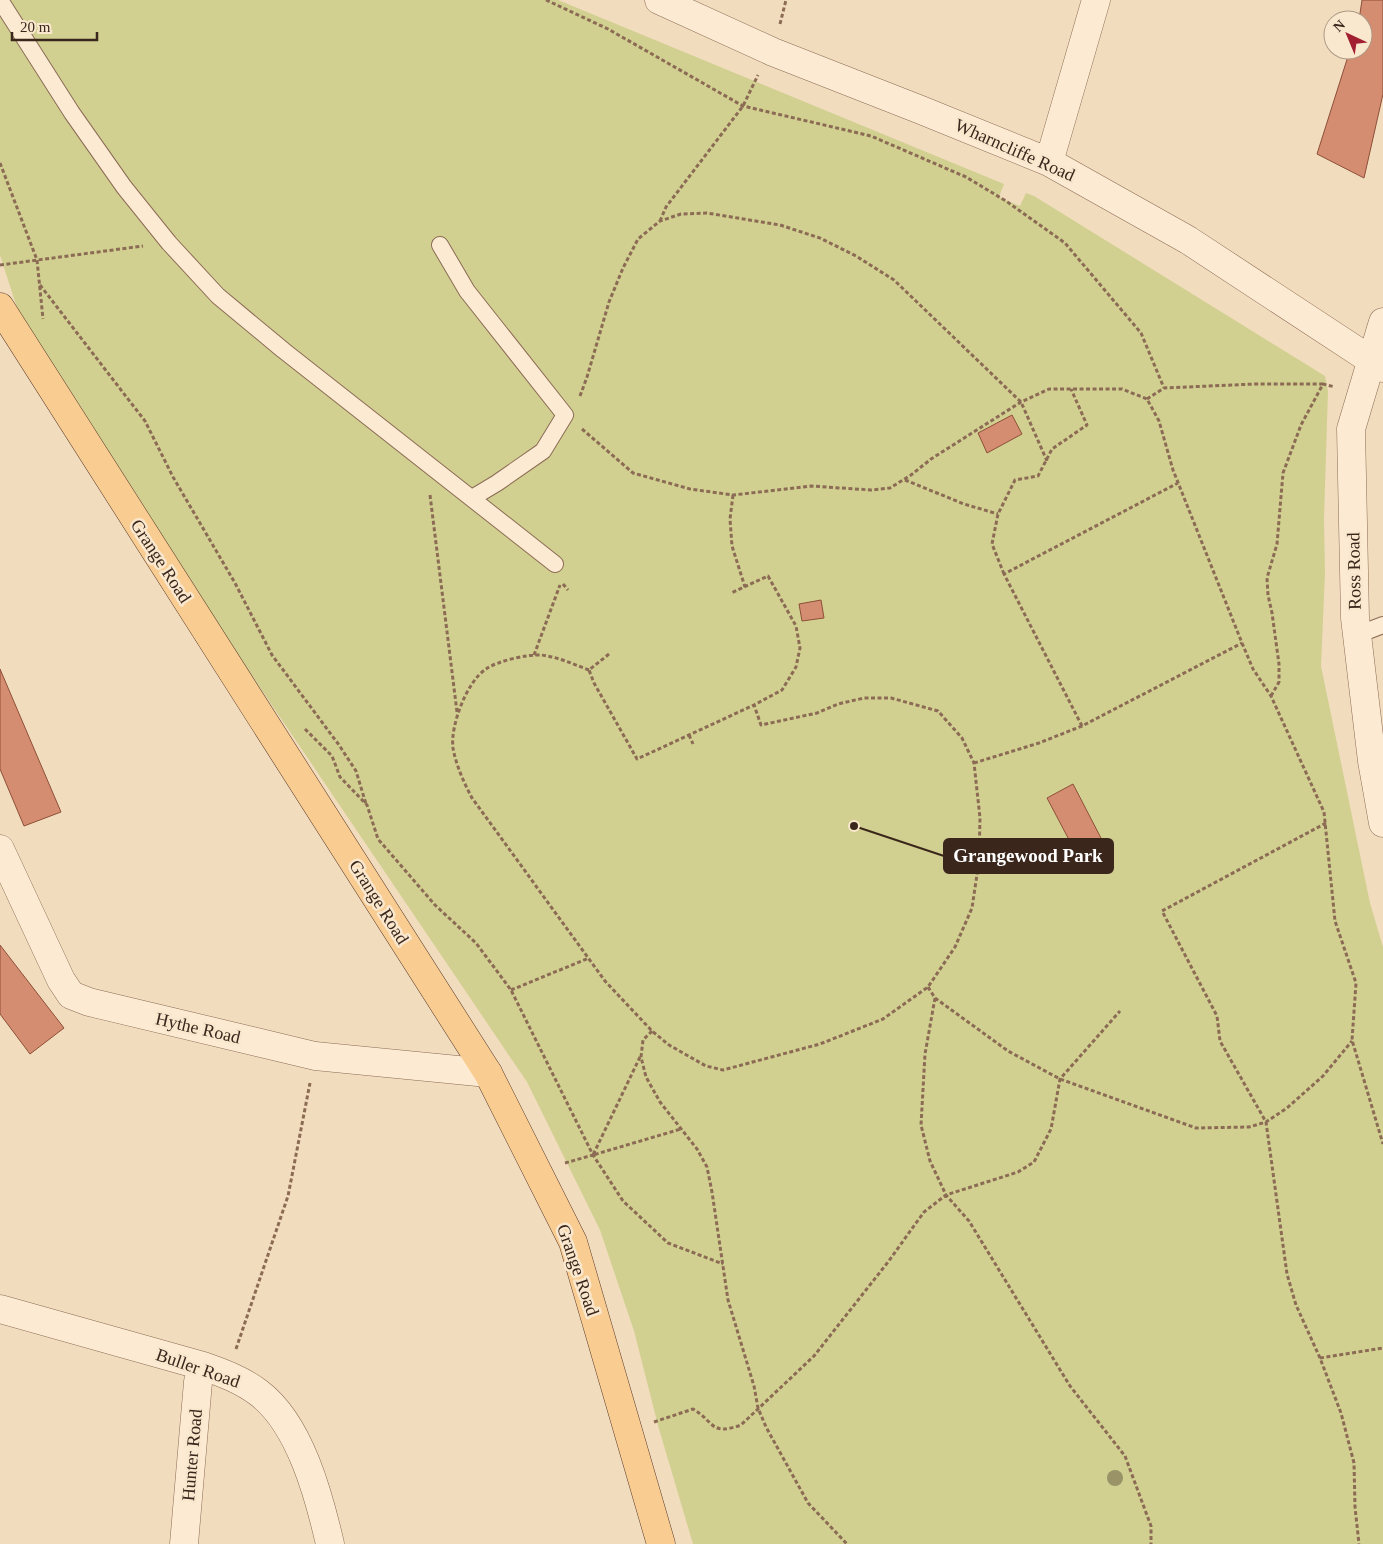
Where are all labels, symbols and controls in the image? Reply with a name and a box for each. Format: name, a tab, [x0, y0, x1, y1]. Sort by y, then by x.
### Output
scale bar	[12, 10, 98, 42]
north arrow	[1323, 10, 1373, 60]
text: N	[1330, 17, 1348, 35]
text: 20 m	[20, 19, 51, 35]
street label: Wharncliffe Road	[952, 115, 1078, 185]
street label: Grange Road	[127, 516, 195, 606]
street label: Ross Road	[1343, 532, 1365, 610]
callout: Grangewood Park	[944, 839, 1113, 873]
text: Grangewood Park	[953, 845, 1103, 866]
street label: Grange Road	[345, 856, 413, 948]
street label: Hythe Road	[154, 1009, 242, 1047]
street label: Grange Road	[553, 1222, 603, 1318]
street label: Buller Road	[153, 1344, 243, 1392]
street label: Hunter Road	[178, 1408, 206, 1502]

